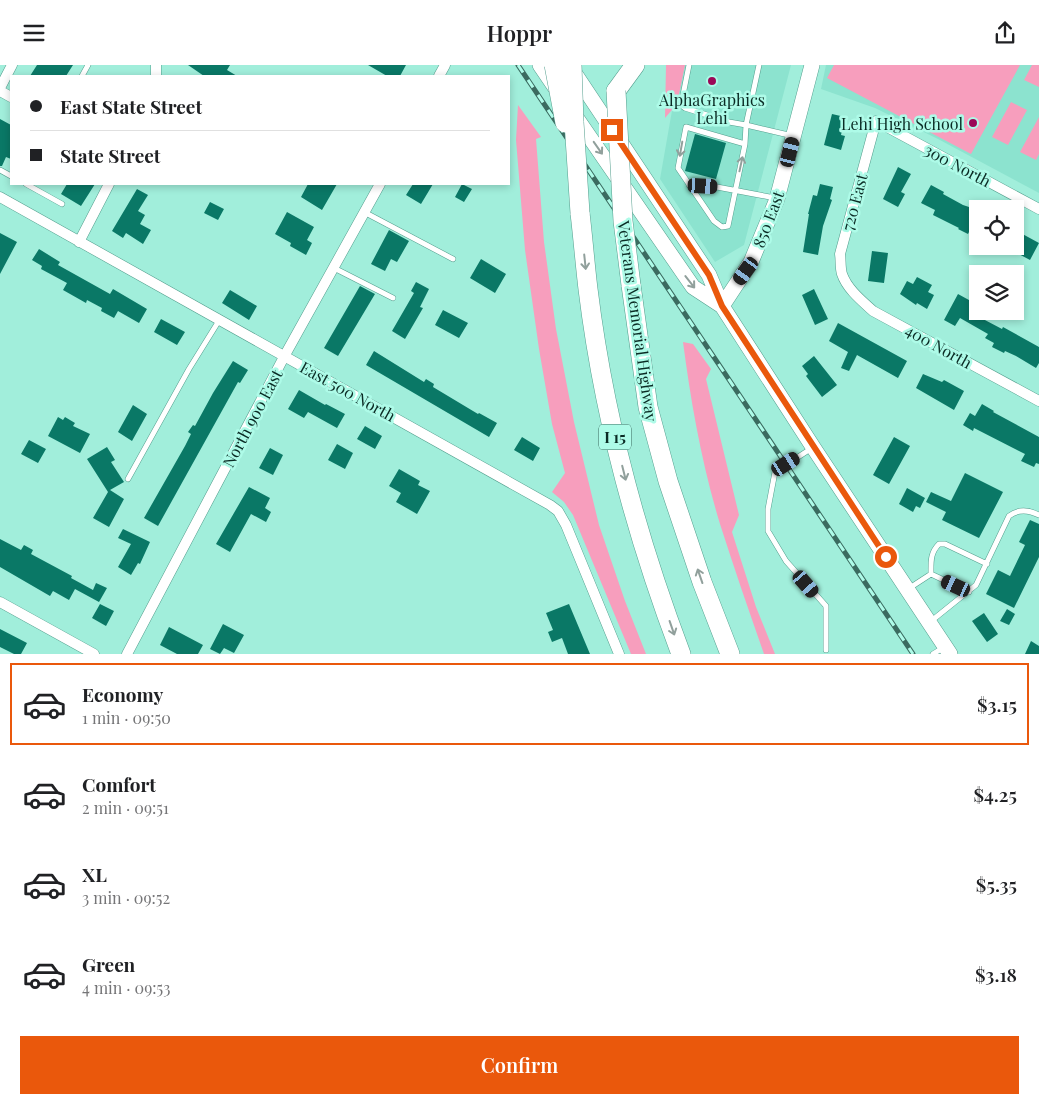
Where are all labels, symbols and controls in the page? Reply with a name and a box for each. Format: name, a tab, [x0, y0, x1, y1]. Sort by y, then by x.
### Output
text: Hoppr	[487, 18, 552, 48]
icon: menu	[20, 19, 48, 47]
icon: share	[991, 19, 1019, 47]
marker: AlphaGraphics Lehi	[706, 75, 718, 87]
place label: AlphaGraphics Lehi	[658, 89, 765, 128]
text: East State Street	[60, 93, 202, 119]
place label: Lehi High School	[841, 113, 963, 134]
marker: Lehi High School	[967, 117, 979, 129]
route end	[601, 119, 623, 141]
car	[779, 136, 800, 168]
street label: 300 North	[921, 139, 995, 192]
one-way arrow	[675, 140, 685, 156]
one-way arrow	[593, 141, 603, 155]
text: State Street	[60, 142, 160, 168]
one-way arrow	[737, 157, 746, 173]
street label: 720 East	[836, 171, 872, 233]
car	[687, 178, 718, 194]
street label: 850 East	[748, 187, 789, 250]
map controls	[969, 200, 1024, 320]
button: locate	[969, 200, 1024, 255]
street label: Veterans Memorial Highway	[613, 218, 662, 423]
one-way arrow	[580, 253, 590, 269]
car	[731, 254, 760, 288]
button: layers	[969, 265, 1024, 320]
one-way arrow	[685, 275, 695, 289]
street label: 400 North	[902, 319, 977, 373]
street label: East 500 North	[297, 356, 400, 426]
street label: North 900 East	[217, 365, 287, 471]
road number: I 15	[599, 425, 631, 449]
car	[769, 450, 802, 478]
one-way arrow	[620, 464, 630, 480]
route start	[875, 546, 897, 568]
one-way arrow	[695, 568, 704, 584]
car	[790, 568, 821, 600]
car	[939, 573, 972, 599]
one-way arrow	[668, 620, 677, 635]
text: Economy	[82, 681, 163, 707]
icon: car	[22, 682, 67, 727]
text: $3.15	[977, 691, 1017, 717]
text: 1 min · 09:50	[82, 707, 171, 728]
text: Comfort	[82, 771, 156, 797]
icon: car	[22, 772, 67, 817]
text: $4.25	[973, 781, 1017, 807]
text: 2 min · 09:51	[82, 797, 169, 818]
text: XL	[82, 861, 107, 887]
icon: car	[22, 862, 67, 907]
text: $5.35	[976, 871, 1017, 897]
text: 3 min · 09:52	[82, 887, 170, 908]
text: Green	[82, 951, 135, 977]
icon: car	[22, 952, 67, 997]
text: $3.18	[975, 961, 1017, 987]
text: 4 min · 09:53	[82, 977, 170, 998]
button: Confirm	[20, 1036, 1019, 1094]

